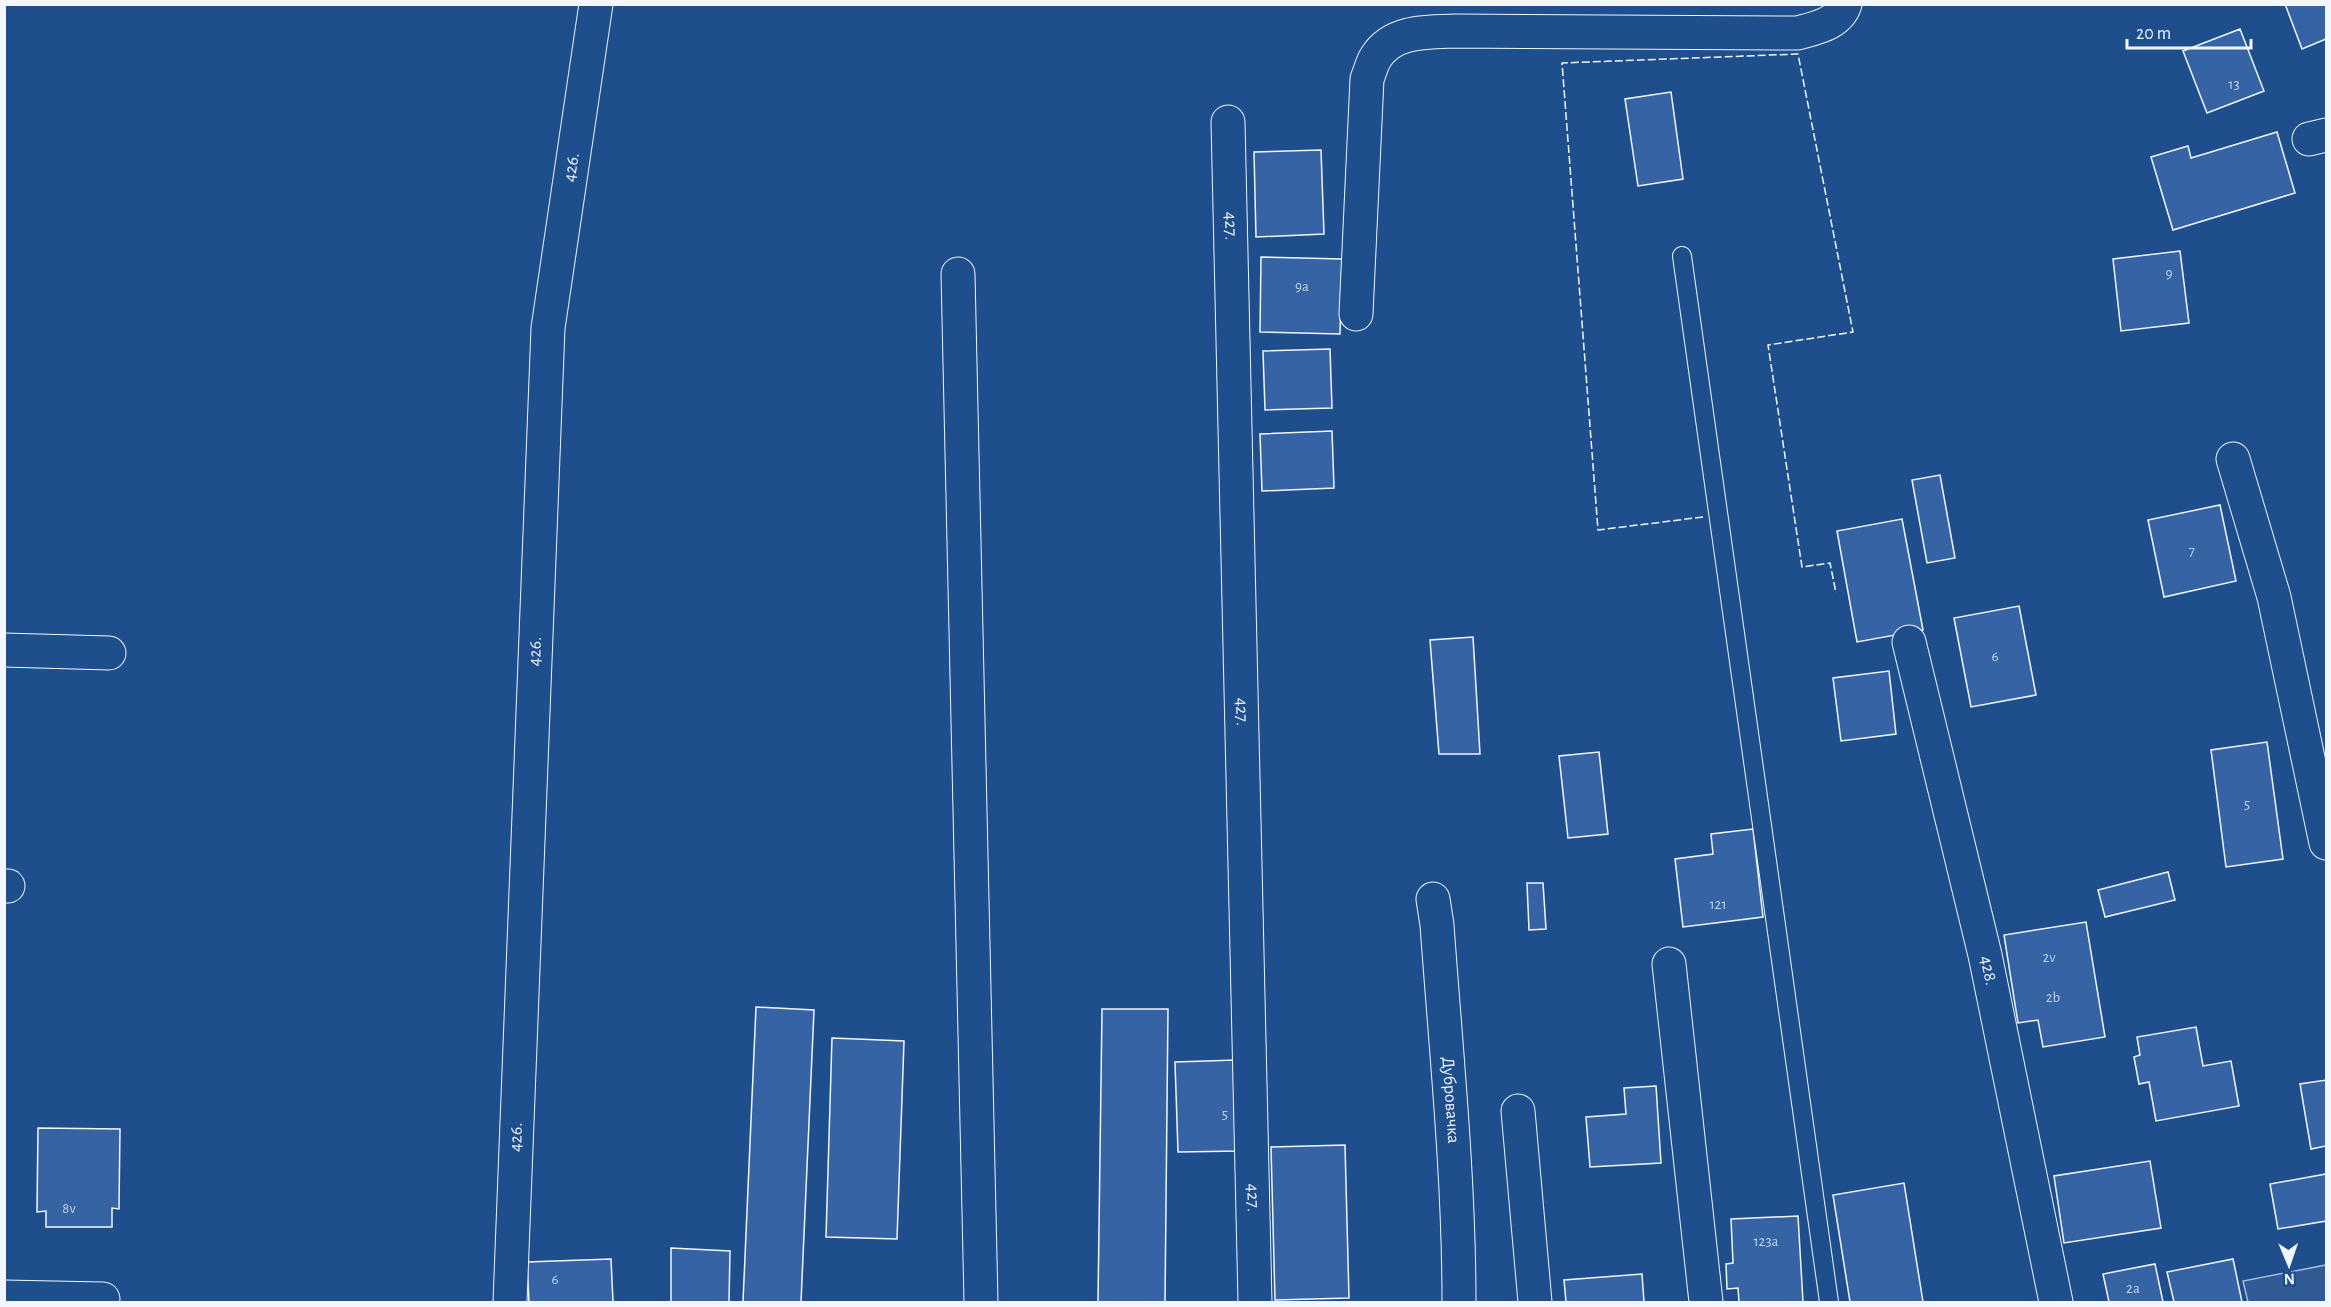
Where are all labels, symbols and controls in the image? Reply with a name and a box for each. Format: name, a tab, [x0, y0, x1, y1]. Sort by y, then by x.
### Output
scale bar	[2127, 12, 2252, 50]
text: 20 m	[2136, 25, 2171, 43]
house number: 13	[2228, 77, 2240, 92]
street label: 426.	[561, 152, 583, 183]
street label: 427.	[1221, 212, 1240, 240]
house number: 9	[2165, 266, 2173, 281]
house number: 9a	[1295, 279, 1309, 294]
house number: 7	[2189, 544, 2195, 559]
street label: 426.	[526, 636, 545, 667]
house number: 6	[1991, 649, 1999, 664]
street label: 427.	[1232, 697, 1251, 726]
house number: 5	[2244, 797, 2250, 812]
house number: 121	[1709, 897, 1727, 912]
house number: 2v	[2042, 950, 2056, 965]
street label: 428.	[1976, 954, 2000, 987]
house number: 2b	[2046, 990, 2061, 1005]
street label: Дубровачка	[1438, 1056, 1462, 1144]
house number: 5	[1222, 1107, 1228, 1122]
street label: 426.	[507, 1122, 526, 1152]
street label: 427.	[1243, 1183, 1262, 1212]
house number: 8v	[62, 1201, 76, 1216]
house number: 123a	[1753, 1234, 1779, 1249]
north arrow	[2259, 1235, 2319, 1295]
text: N	[2284, 1271, 2295, 1287]
house number: 6	[551, 1272, 559, 1287]
house number: 2a	[2126, 1281, 2140, 1296]

